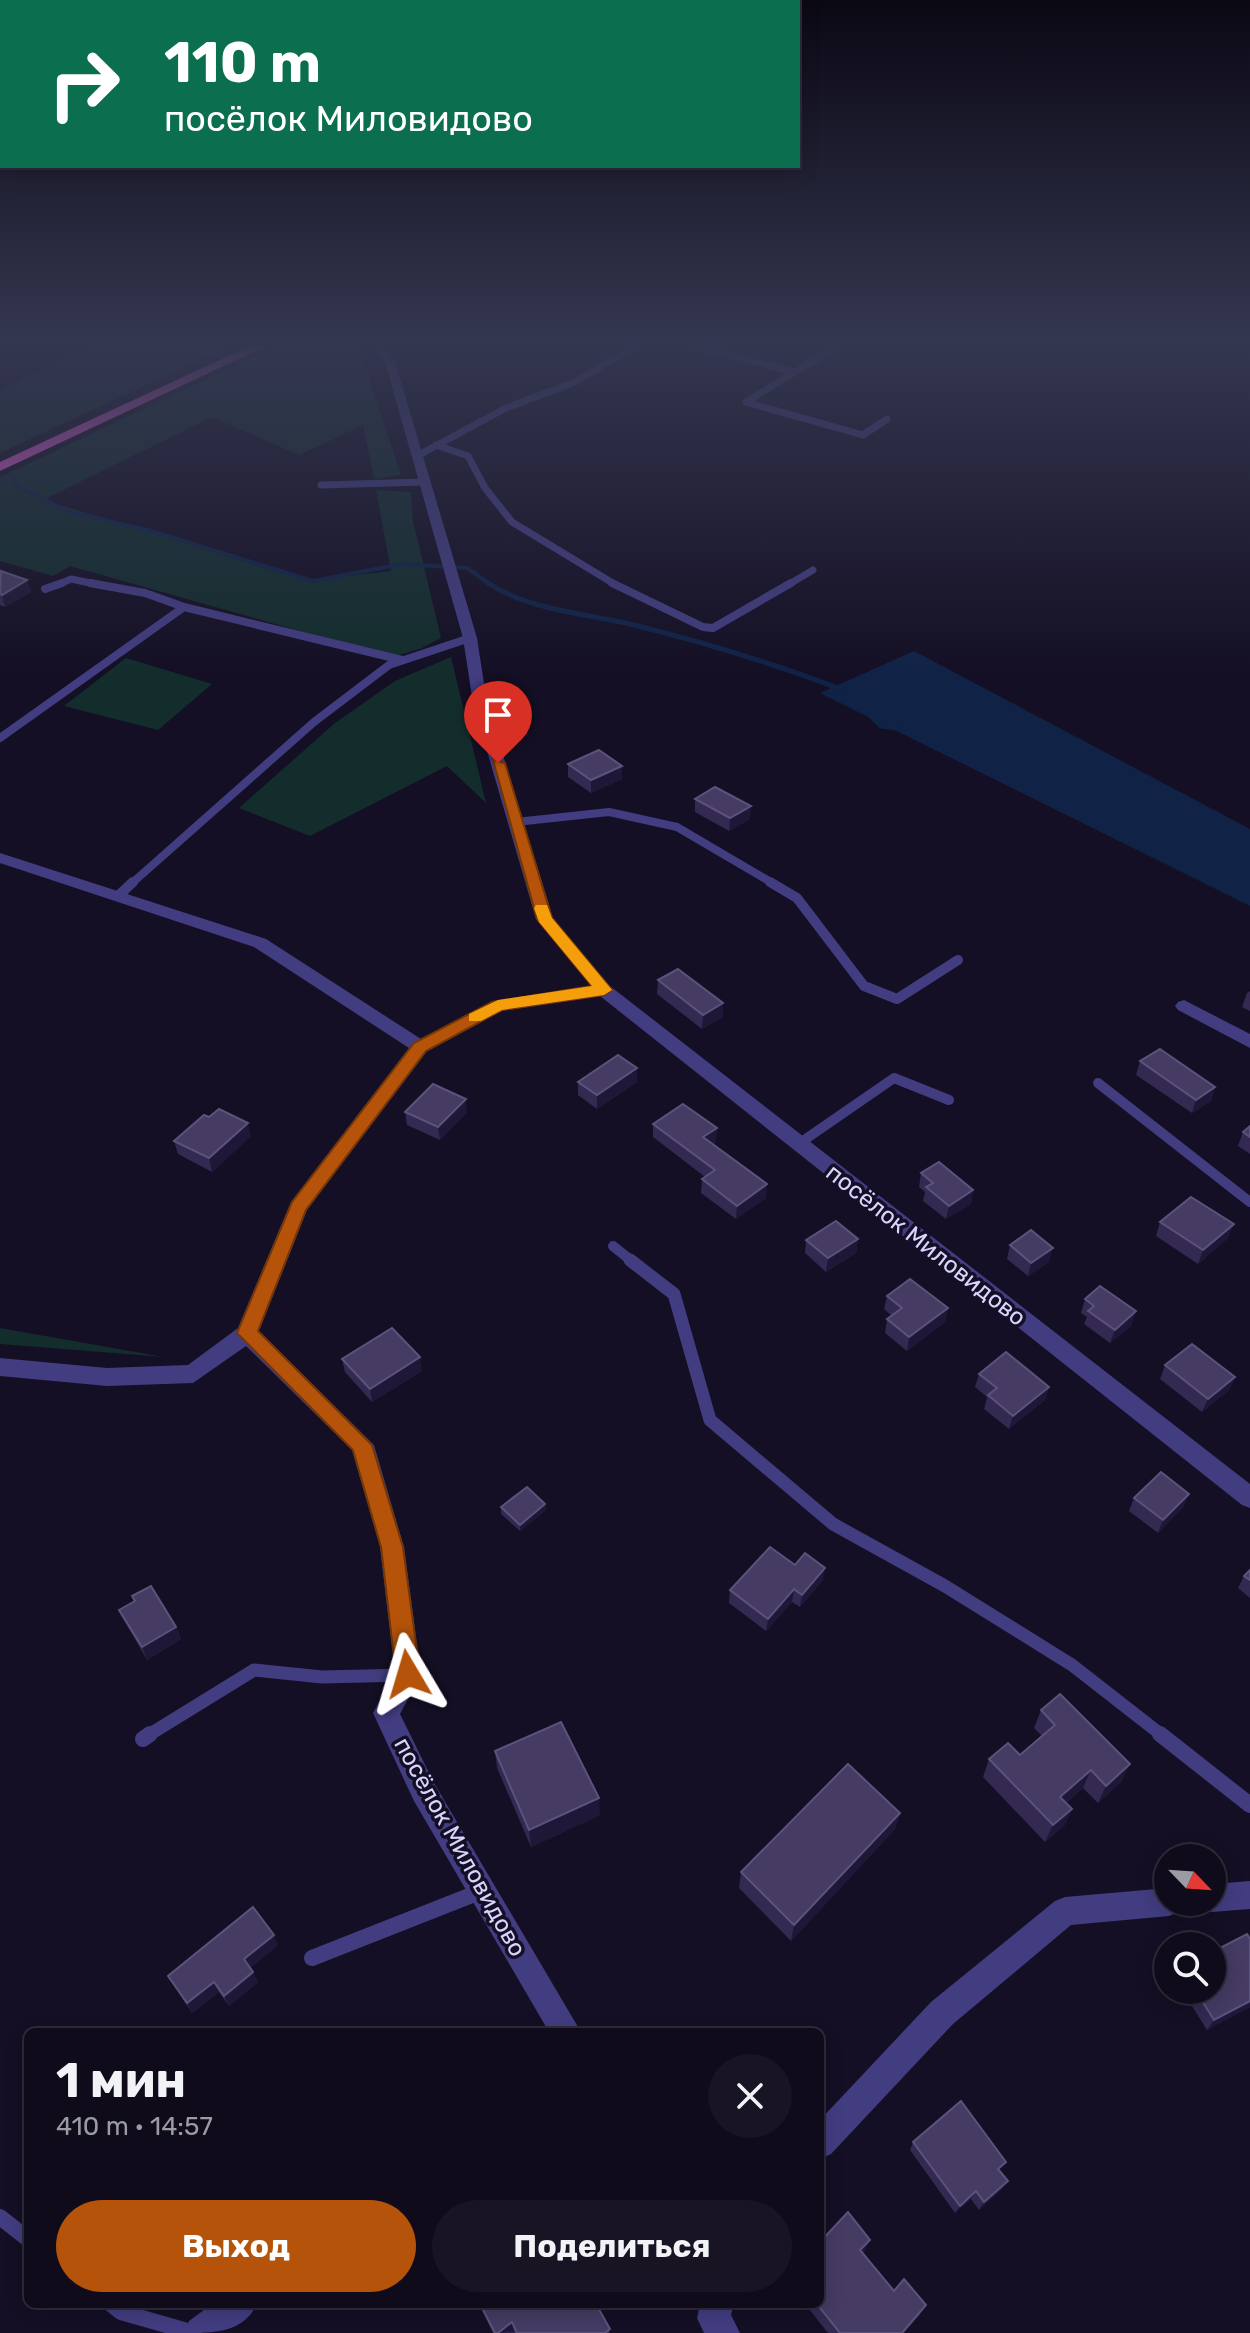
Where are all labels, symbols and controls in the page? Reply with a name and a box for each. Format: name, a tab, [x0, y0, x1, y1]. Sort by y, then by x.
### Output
text: 110 m	[164, 30, 321, 96]
icon: right	[32, 32, 136, 136]
text: посёлок Миловидово	[164, 97, 533, 140]
pin	[464, 681, 532, 763]
icon: arrive	[476, 693, 520, 737]
street label: посёлок Миловидово	[821, 1158, 1031, 1332]
position arrow	[366, 1632, 450, 1716]
street label: посёлок Миловидово	[388, 1733, 532, 1961]
north arrow	[1154, 1844, 1226, 1916]
map controls	[1154, 1844, 1226, 2004]
button: search	[1154, 1932, 1226, 2004]
text: 1 мин	[56, 2052, 186, 2109]
button: close	[708, 2054, 792, 2138]
text: 410 m · 14:57	[56, 2111, 213, 2142]
button: Выход	[56, 2200, 416, 2292]
button: Поделиться	[432, 2200, 792, 2292]

